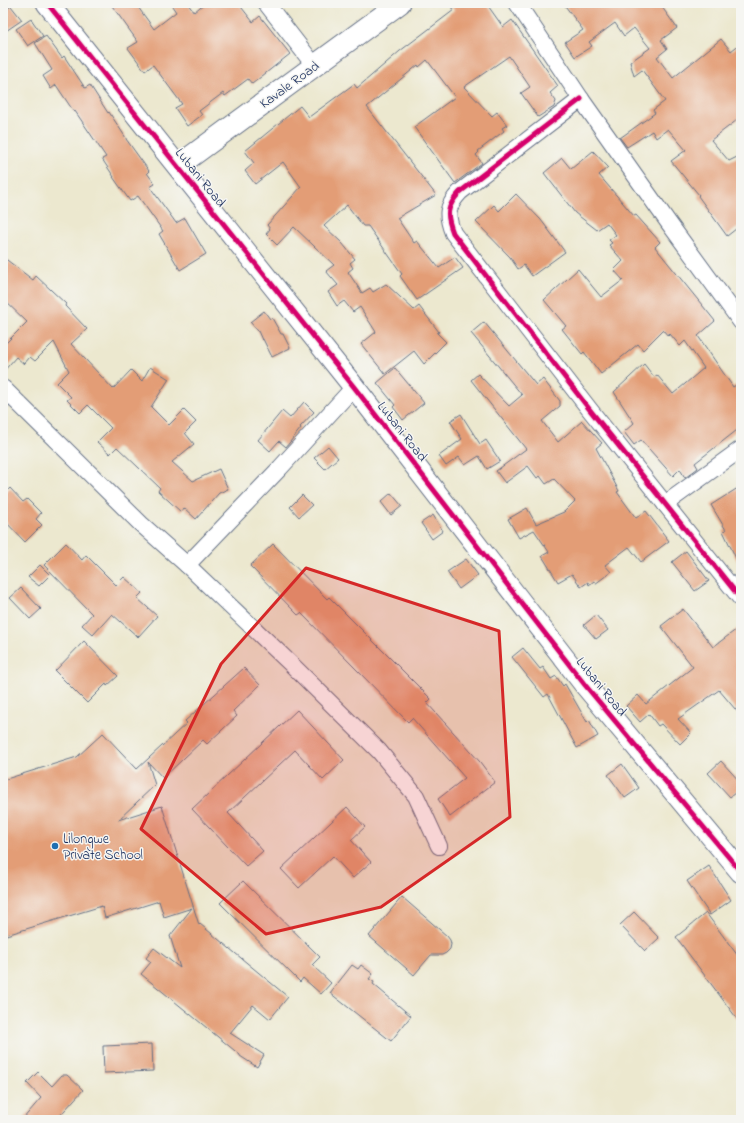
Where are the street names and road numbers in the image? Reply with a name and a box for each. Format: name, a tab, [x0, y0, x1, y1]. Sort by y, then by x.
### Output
street label: Kavale Road	[255, 56, 324, 114]
street label: Lubani Road	[169, 144, 231, 212]
street label: Lubani Road	[372, 397, 432, 467]
street label: Lubani Road	[570, 653, 632, 721]

